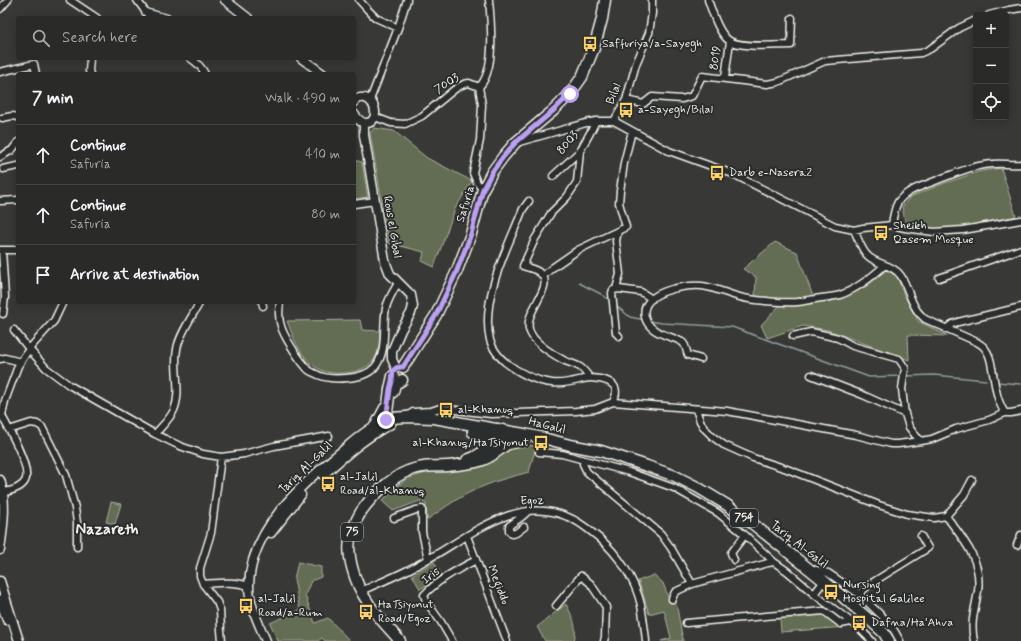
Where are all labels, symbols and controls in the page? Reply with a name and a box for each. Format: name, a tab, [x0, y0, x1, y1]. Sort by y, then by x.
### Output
map controls	[973, 12, 1009, 120]
button: +	[973, 12, 1009, 48]
search box	[16, 16, 356, 60]
icon: search	[30, 27, 52, 49]
text: Search here	[62, 28, 138, 48]
bus stop icon: Saffuriya/a-Sayegh	[581, 35, 599, 53]
place label: Saffuriya/a-Sayegh	[602, 36, 702, 52]
street label: 8019	[706, 45, 726, 71]
button: −	[973, 48, 1009, 84]
street label: 7003	[431, 70, 463, 98]
street label: Bilal	[603, 81, 625, 107]
button: locate	[973, 84, 1009, 120]
route start	[561, 85, 579, 103]
text: 7 min	[32, 87, 74, 109]
text: Walk · 490 m	[265, 90, 340, 107]
bus stop icon: a-Sayegh/Bilal	[617, 101, 635, 119]
place label: a-Sayegh/Bilal	[638, 102, 713, 118]
street label: 8003	[554, 127, 583, 158]
text: Continue	[70, 136, 126, 156]
icon: ahead	[32, 144, 54, 166]
text: 410 m	[305, 146, 340, 163]
text: Safuria	[70, 156, 111, 173]
bus stop icon: Darb e-Nasera2	[708, 164, 726, 182]
place label: Darb e-Nasera2	[729, 165, 812, 181]
street label: Safuria	[453, 184, 479, 224]
street label: Rous el Gibal	[379, 195, 405, 259]
text: Continue	[70, 196, 126, 216]
icon: ahead	[32, 204, 54, 226]
text: 80 m	[311, 206, 340, 223]
text: Safuria	[70, 216, 111, 233]
place label: Sheikh Qasem Mosque	[893, 218, 974, 248]
bus stop icon: Sheikh Qasem Mosque	[872, 224, 890, 242]
icon: arrive	[32, 264, 54, 286]
text: Arrive at destination	[70, 265, 199, 285]
bus stop icon: al-Khanuq	[437, 401, 455, 419]
place label: al-Khanuq	[458, 402, 514, 418]
route end	[377, 411, 395, 429]
street label: HaGalil	[527, 414, 567, 438]
bus stop icon: al-Khanuq/HaTsiyonut	[532, 434, 550, 452]
place label: al-Khanuq/HaTsiyonut	[413, 435, 529, 451]
street label: Tariq Al-Galil	[276, 438, 337, 498]
place label: al-Jalil Road/al-Khanuq	[340, 469, 425, 499]
bus stop icon: al-Jalil Road/al-Khanuq	[319, 475, 337, 493]
street label: Egoz	[520, 492, 545, 510]
road number: 754	[730, 509, 758, 527]
street label: Tariq Al-Galil	[767, 517, 831, 573]
district label: Nazareth	[76, 519, 138, 540]
road number: 75	[341, 523, 363, 541]
street label: Megiddo	[482, 563, 513, 608]
street label: Iris	[419, 564, 443, 588]
place label: Nursing Hospital Galilee	[843, 577, 925, 607]
bus stop icon: Nursing Hospital Galilee	[822, 583, 840, 601]
place label: al-Jalil Road/a-Rum	[258, 591, 323, 621]
bus stop icon: al-Jalil Road/a-Rum	[237, 597, 255, 615]
place label: HaTsiyonut Road/Egoz	[378, 597, 434, 627]
bus stop icon: HaTsiyonut Road/Egoz	[357, 603, 375, 621]
bus stop icon: Dafna/Ha'Ahva	[850, 614, 868, 632]
place label: Dafna/Ha'Ahva	[871, 615, 953, 631]

